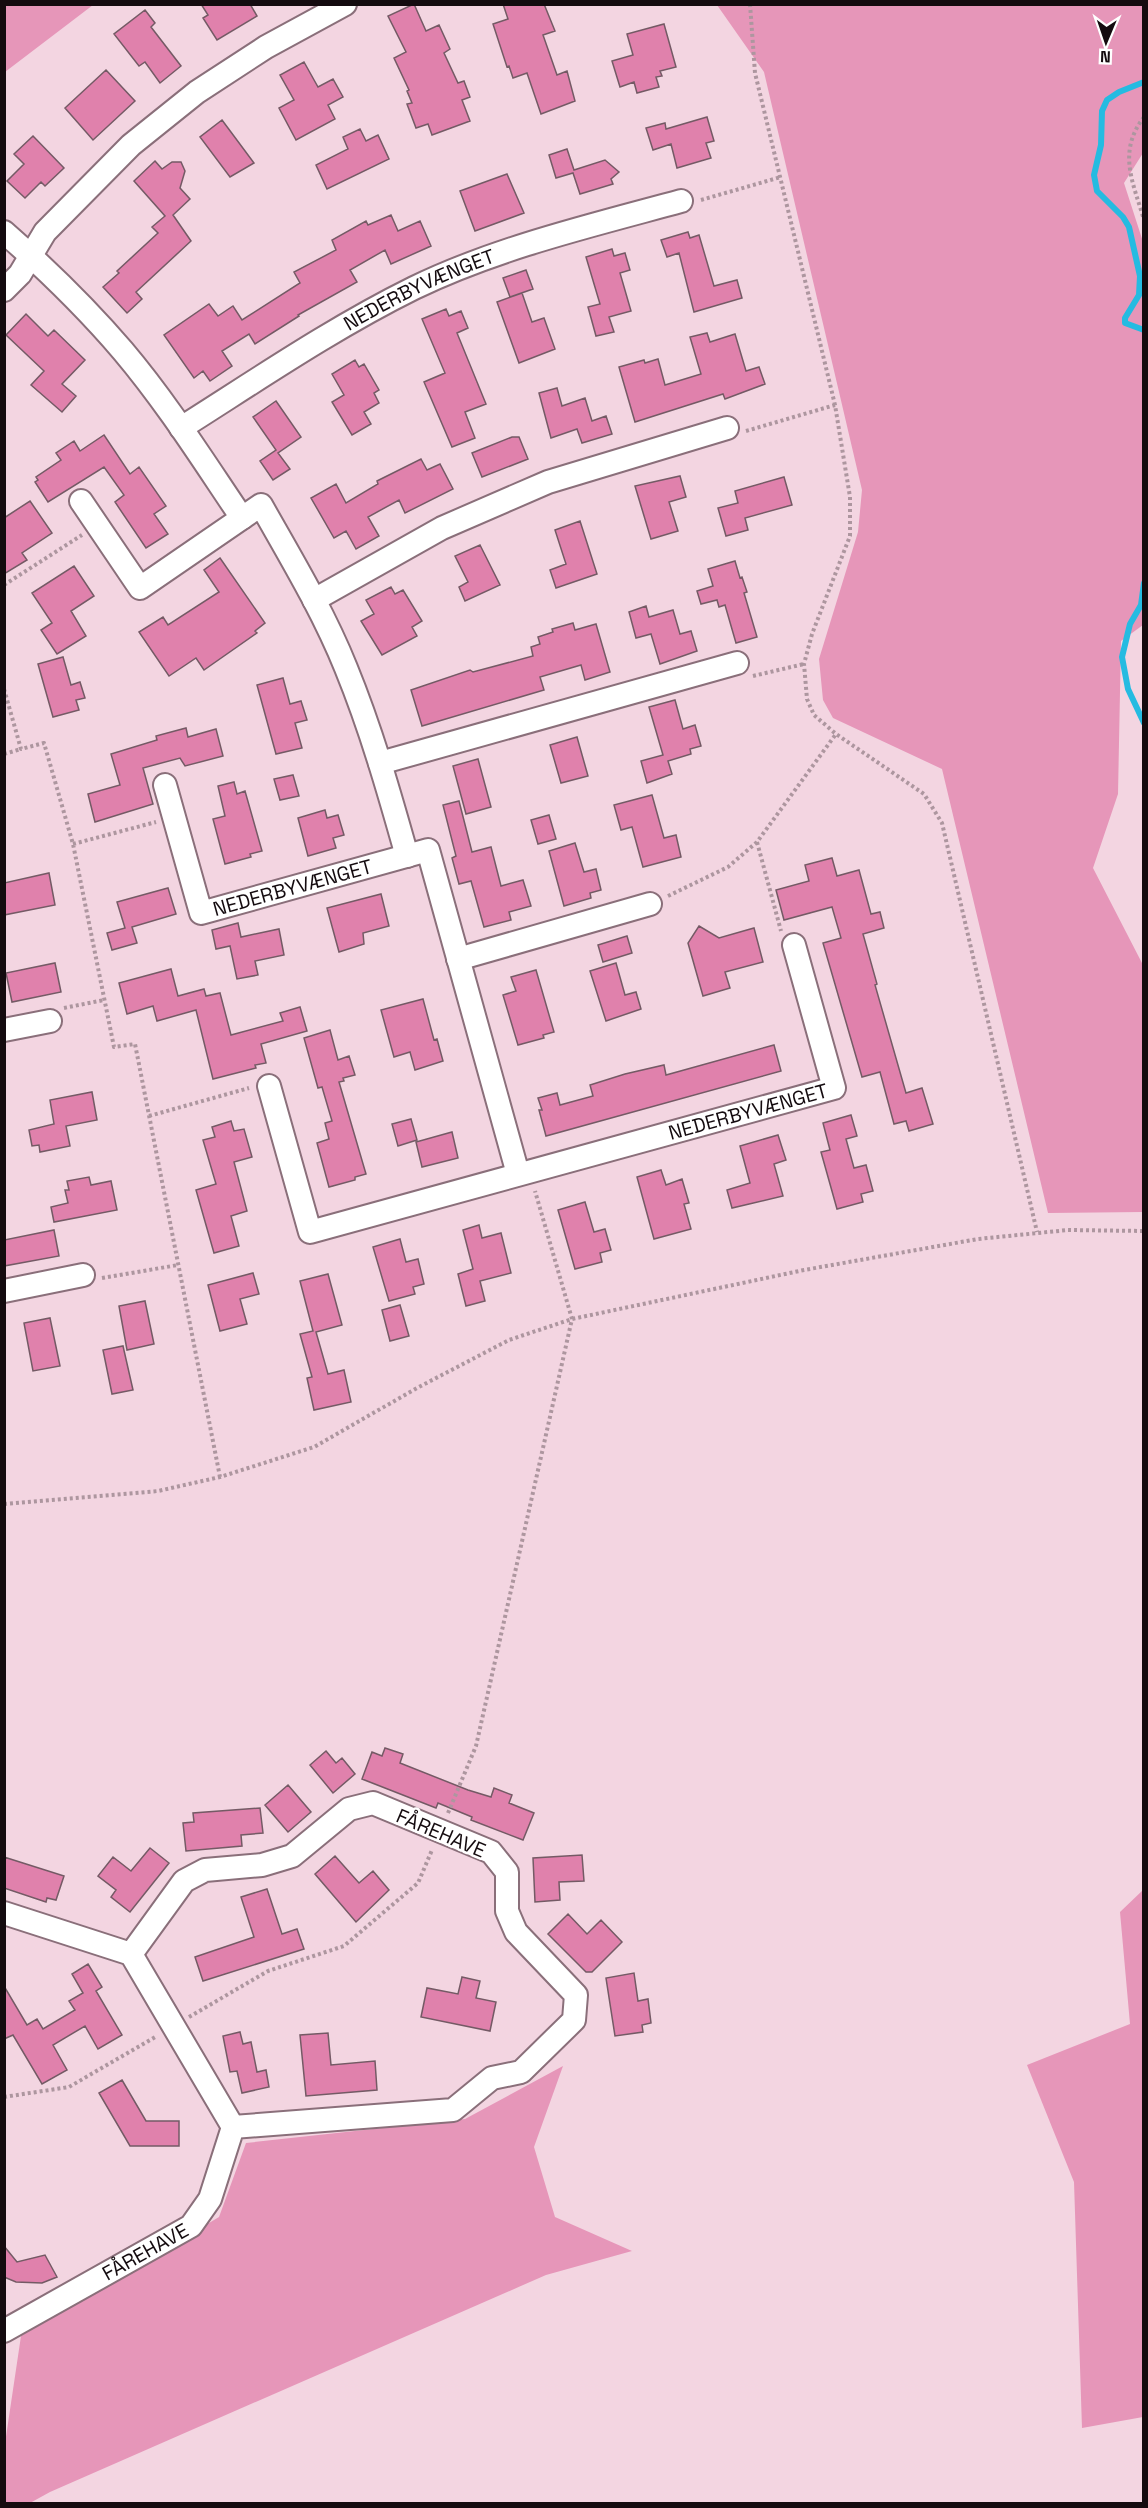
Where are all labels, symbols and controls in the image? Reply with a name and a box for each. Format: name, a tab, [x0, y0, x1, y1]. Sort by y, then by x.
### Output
north arrow	[1076, 12, 1136, 72]
text: N	[1100, 46, 1111, 67]
street label: NEDERBYVÆNGET	[339, 243, 498, 336]
street label: NEDERBYVÆNGET	[210, 853, 375, 922]
street label: NEDERBYVÆNGET	[665, 1077, 831, 1146]
street label: FÅREHAVE	[392, 1803, 490, 1863]
street label: FÅREHAVE	[98, 2217, 193, 2286]

